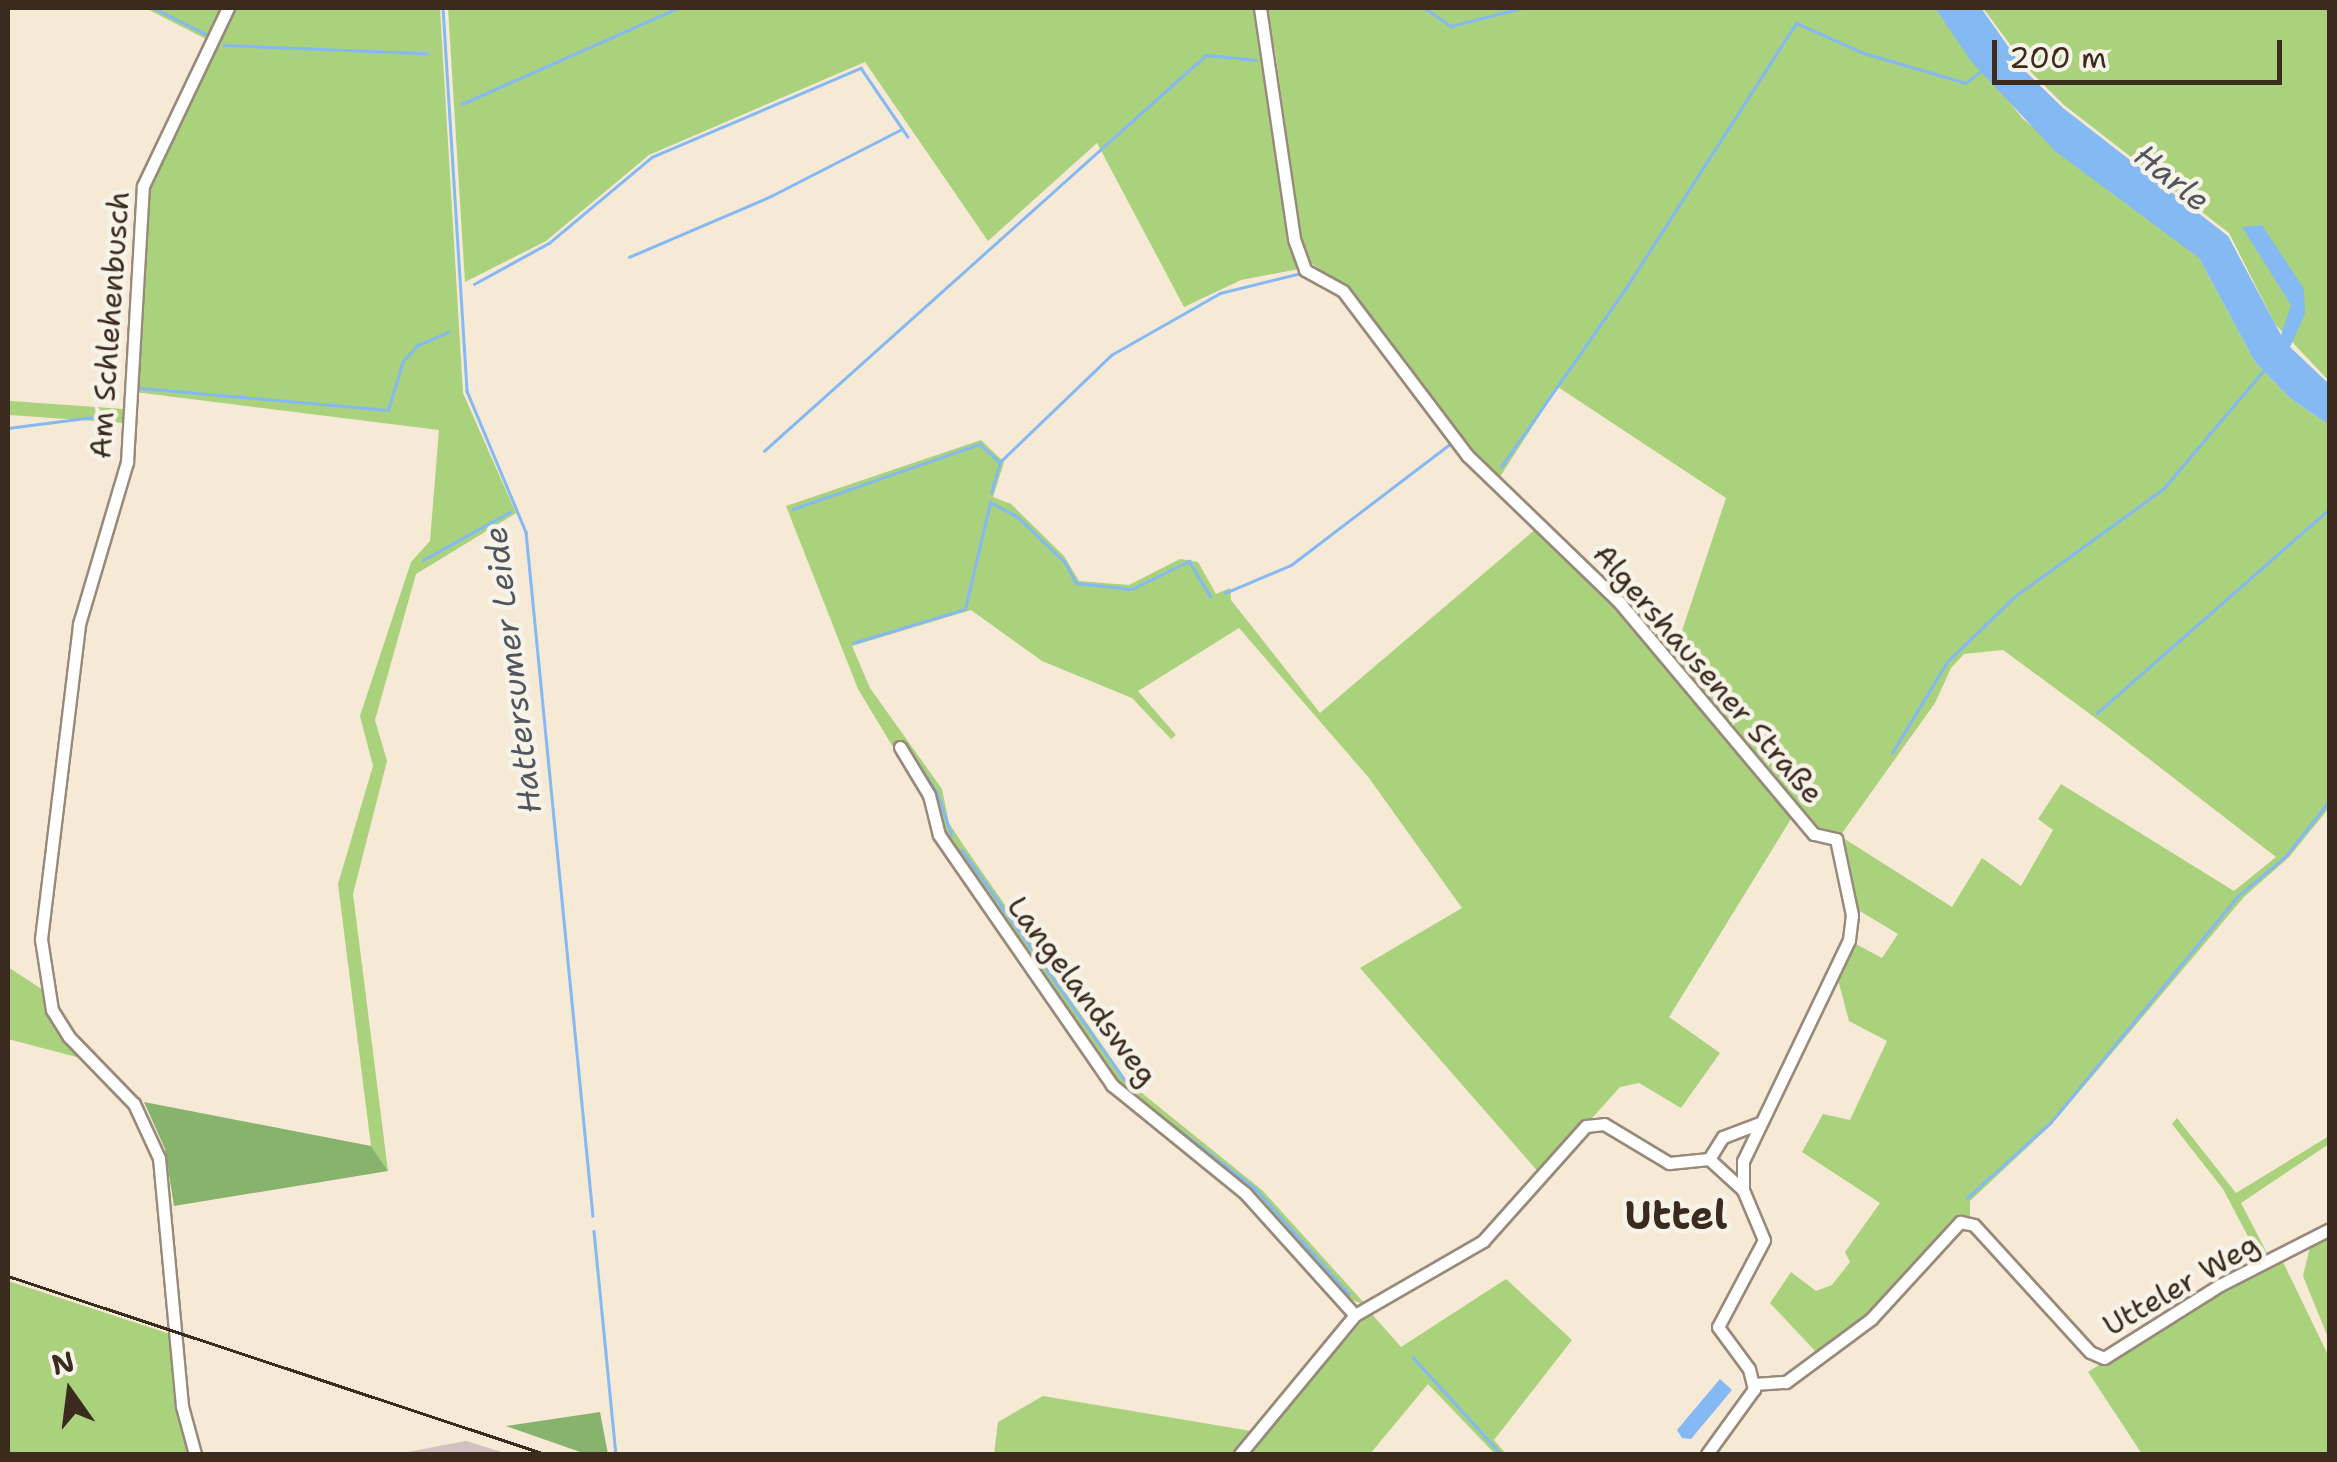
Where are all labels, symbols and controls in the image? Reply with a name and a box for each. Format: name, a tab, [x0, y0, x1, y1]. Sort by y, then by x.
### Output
scale bar	[1997, 20, 2287, 82]
text: 200 m	[2009, 37, 2107, 78]
water label: Harle	[2127, 136, 2217, 220]
street label: Am Schlehenbusch	[83, 190, 137, 460]
water label: Hattersumer Leide	[476, 524, 550, 816]
street label: Algershausener Straße	[1585, 537, 1831, 811]
street label: Langelandsweg	[999, 889, 1165, 1093]
district label: Uttel	[1624, 1191, 1728, 1239]
street label: Utteler Weg	[2097, 1226, 2265, 1344]
north arrow	[20, 1342, 120, 1442]
text: N	[47, 1342, 78, 1384]

